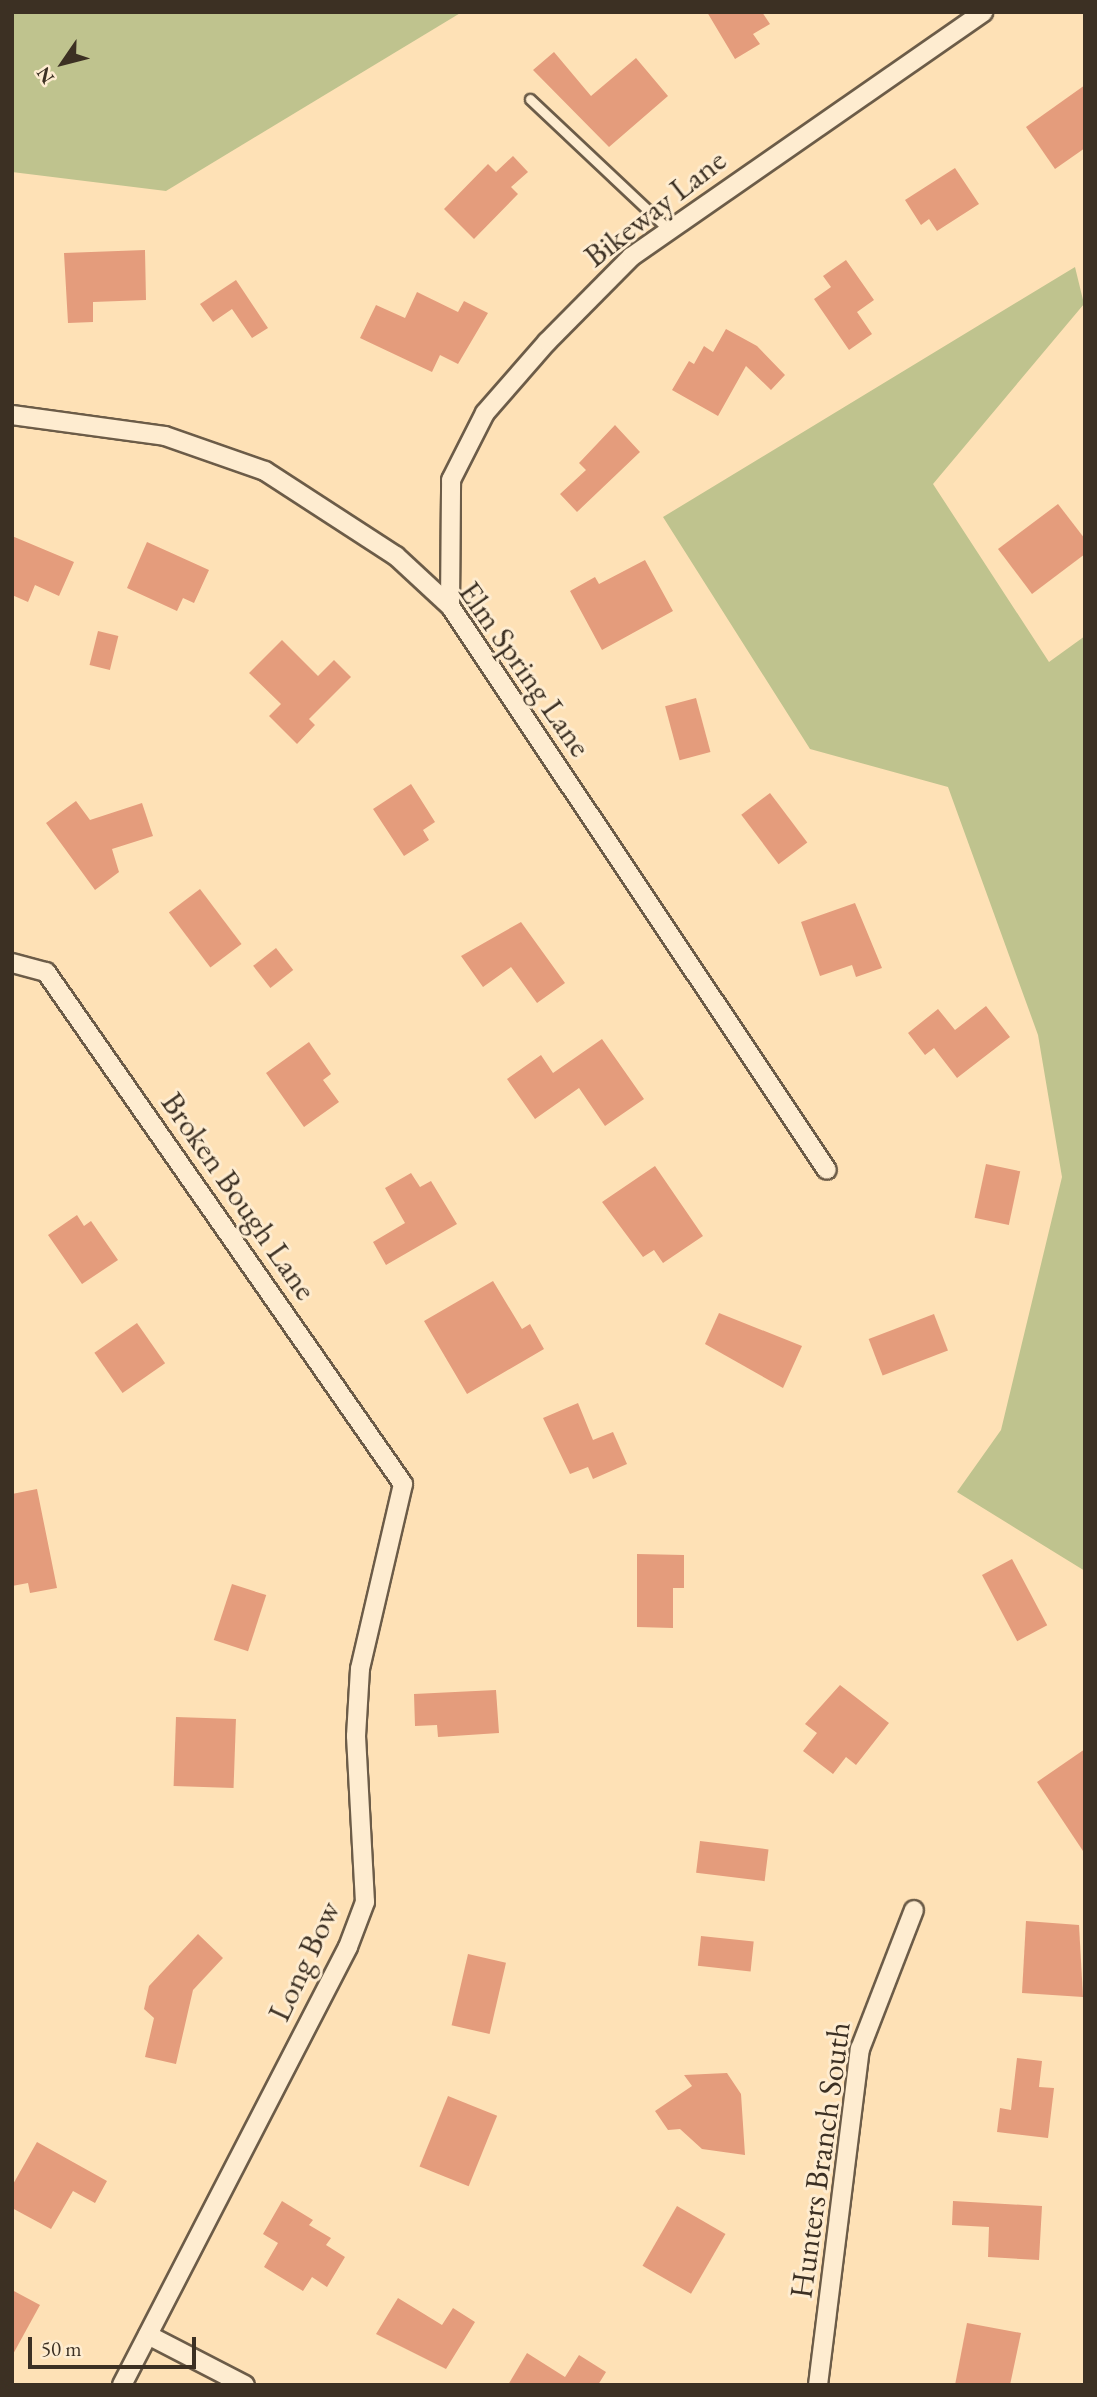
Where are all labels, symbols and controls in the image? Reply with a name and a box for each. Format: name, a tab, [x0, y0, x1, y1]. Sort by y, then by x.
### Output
north arrow	[28, 28, 98, 98]
text: N	[31, 62, 60, 89]
street label: Bikeway Lane	[576, 141, 734, 275]
street label: Elm Spring Lane	[450, 574, 600, 764]
street label: Broken Bough Lane	[153, 1085, 325, 1307]
street label: Long Bow	[260, 1895, 348, 2027]
street label: Hunters Branch South	[782, 2019, 858, 2301]
scale bar	[32, 2324, 200, 2368]
text: 50 m	[41, 2335, 82, 2362]

